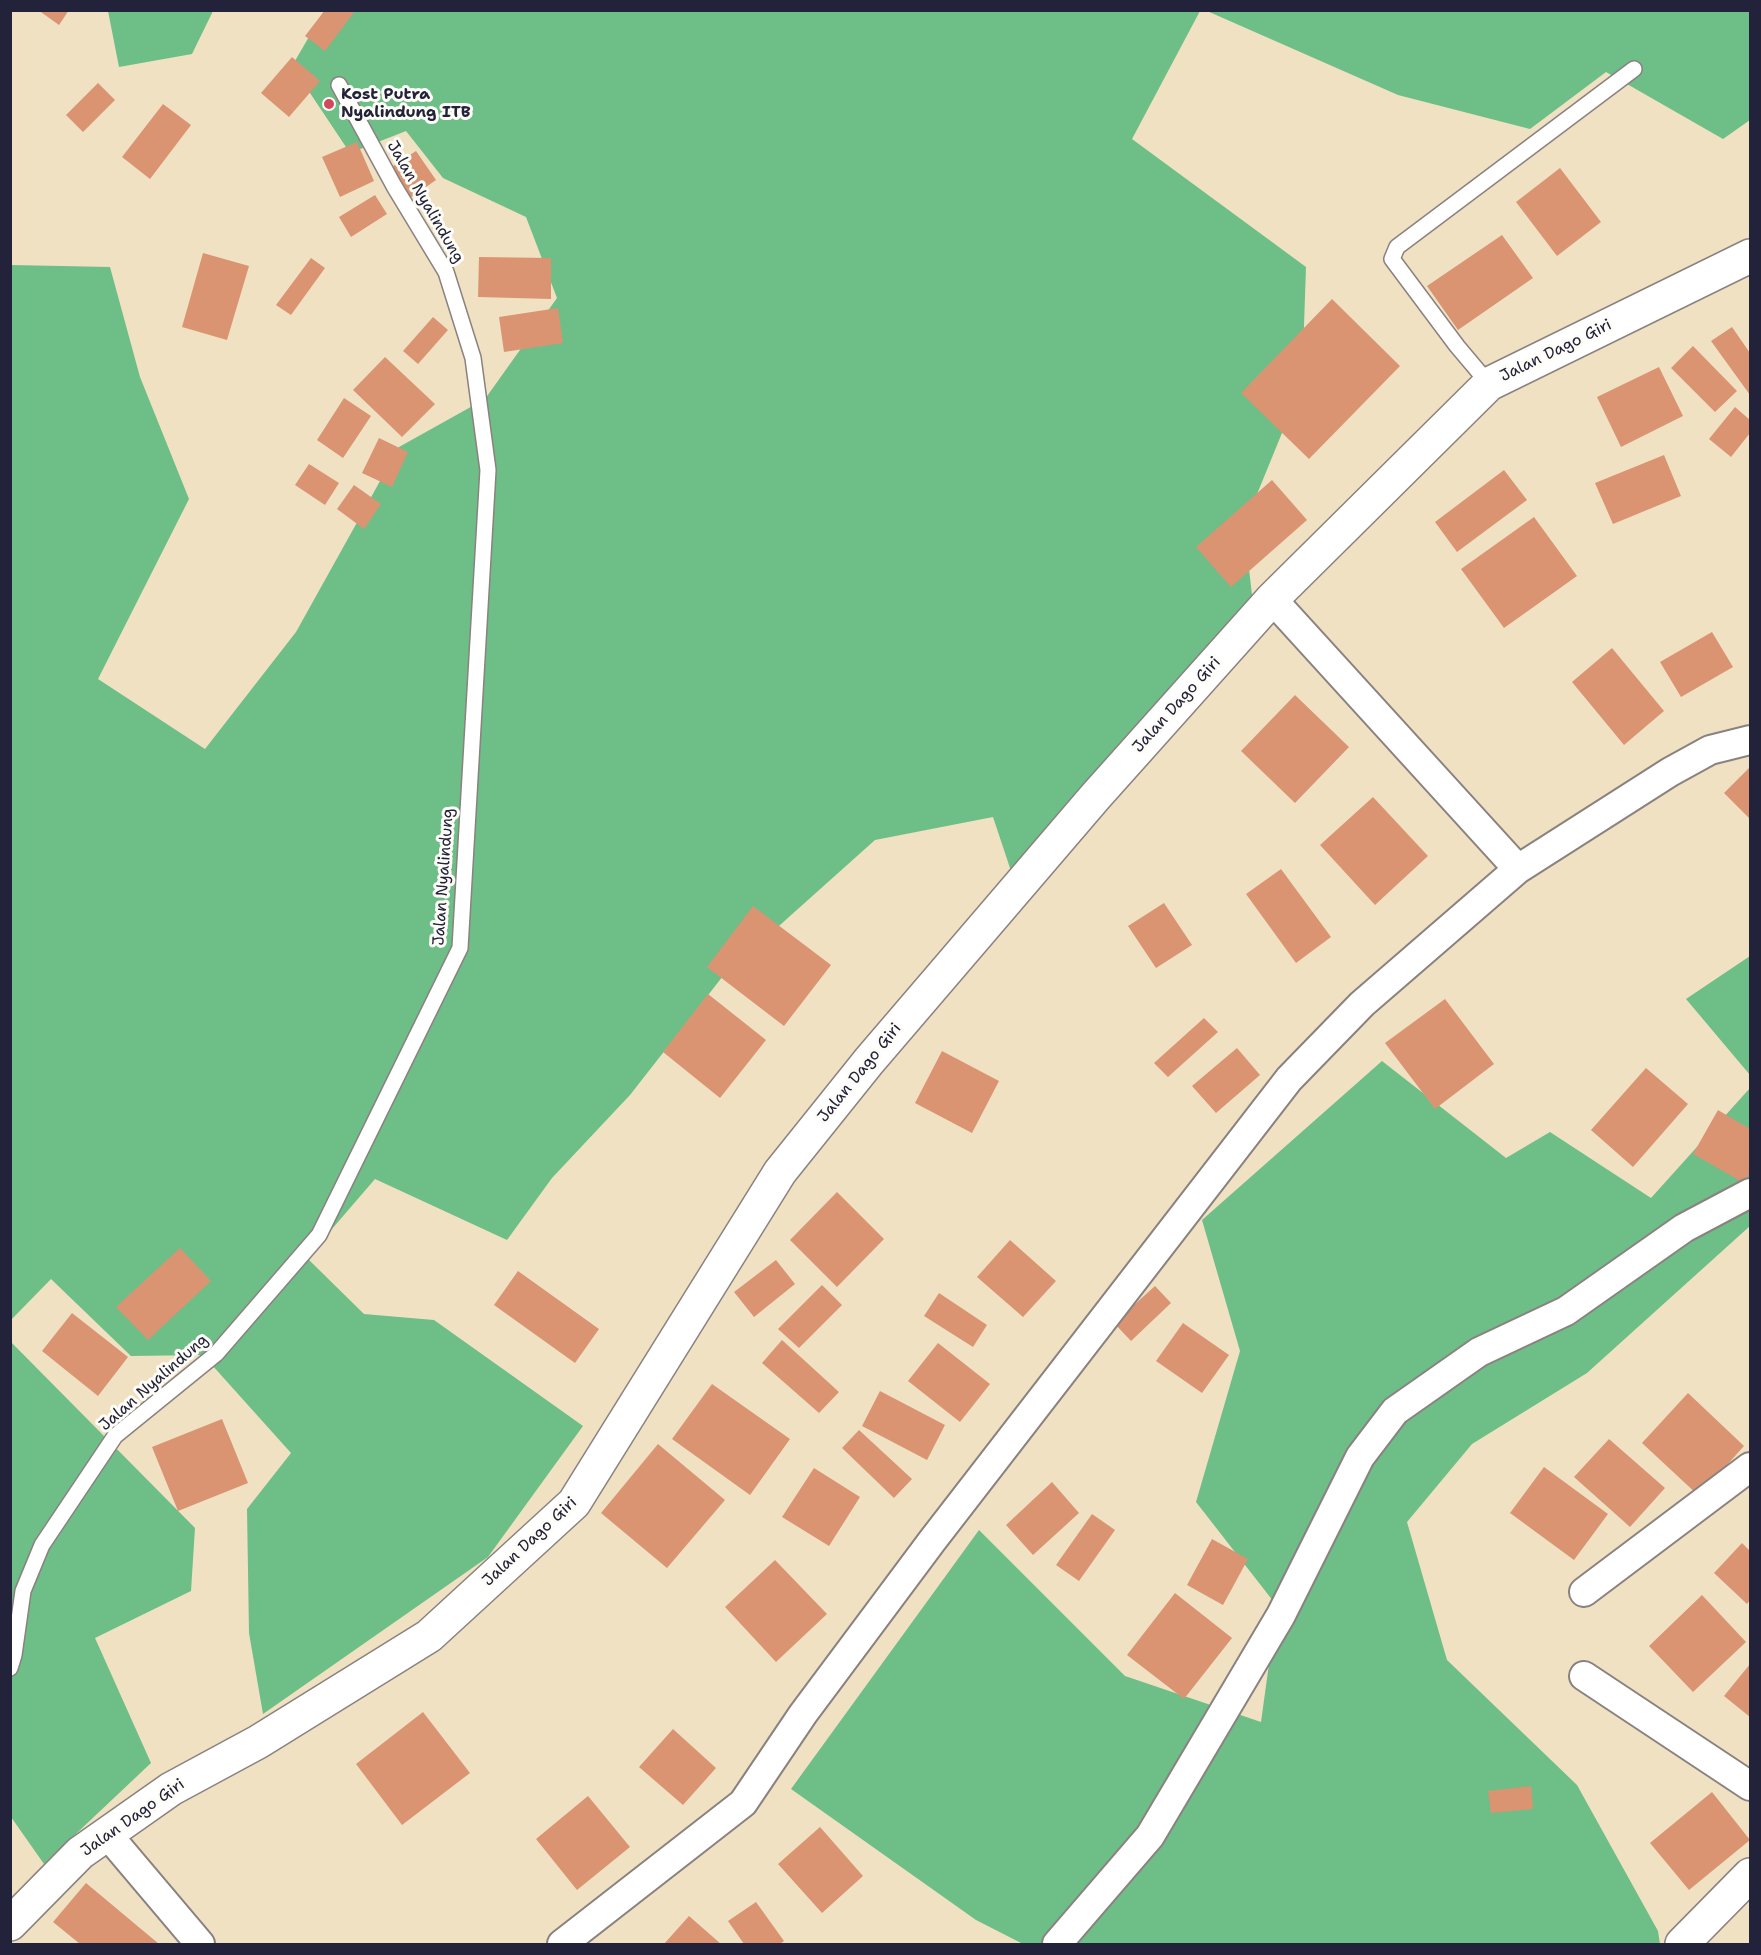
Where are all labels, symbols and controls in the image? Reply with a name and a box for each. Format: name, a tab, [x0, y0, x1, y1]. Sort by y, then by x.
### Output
place label: Kost Putra Nyalindung ITB	[341, 85, 471, 123]
marker: Kost Putra Nyalindung ITB	[322, 97, 336, 111]
street label: Jalan Nyalindung	[382, 138, 468, 266]
street label: Jalan Dago Giri	[1497, 316, 1615, 386]
street label: Jalan Dago Giri	[1129, 653, 1225, 757]
street label: Jalan Nyalindung	[430, 808, 458, 946]
street label: Jalan Dago Giri	[814, 1020, 906, 1126]
street label: Jalan Nyalindung	[96, 1331, 212, 1435]
street label: Jalan Dago Giri	[479, 1493, 581, 1591]
street label: Jalan Dago Giri	[78, 1775, 188, 1861]

